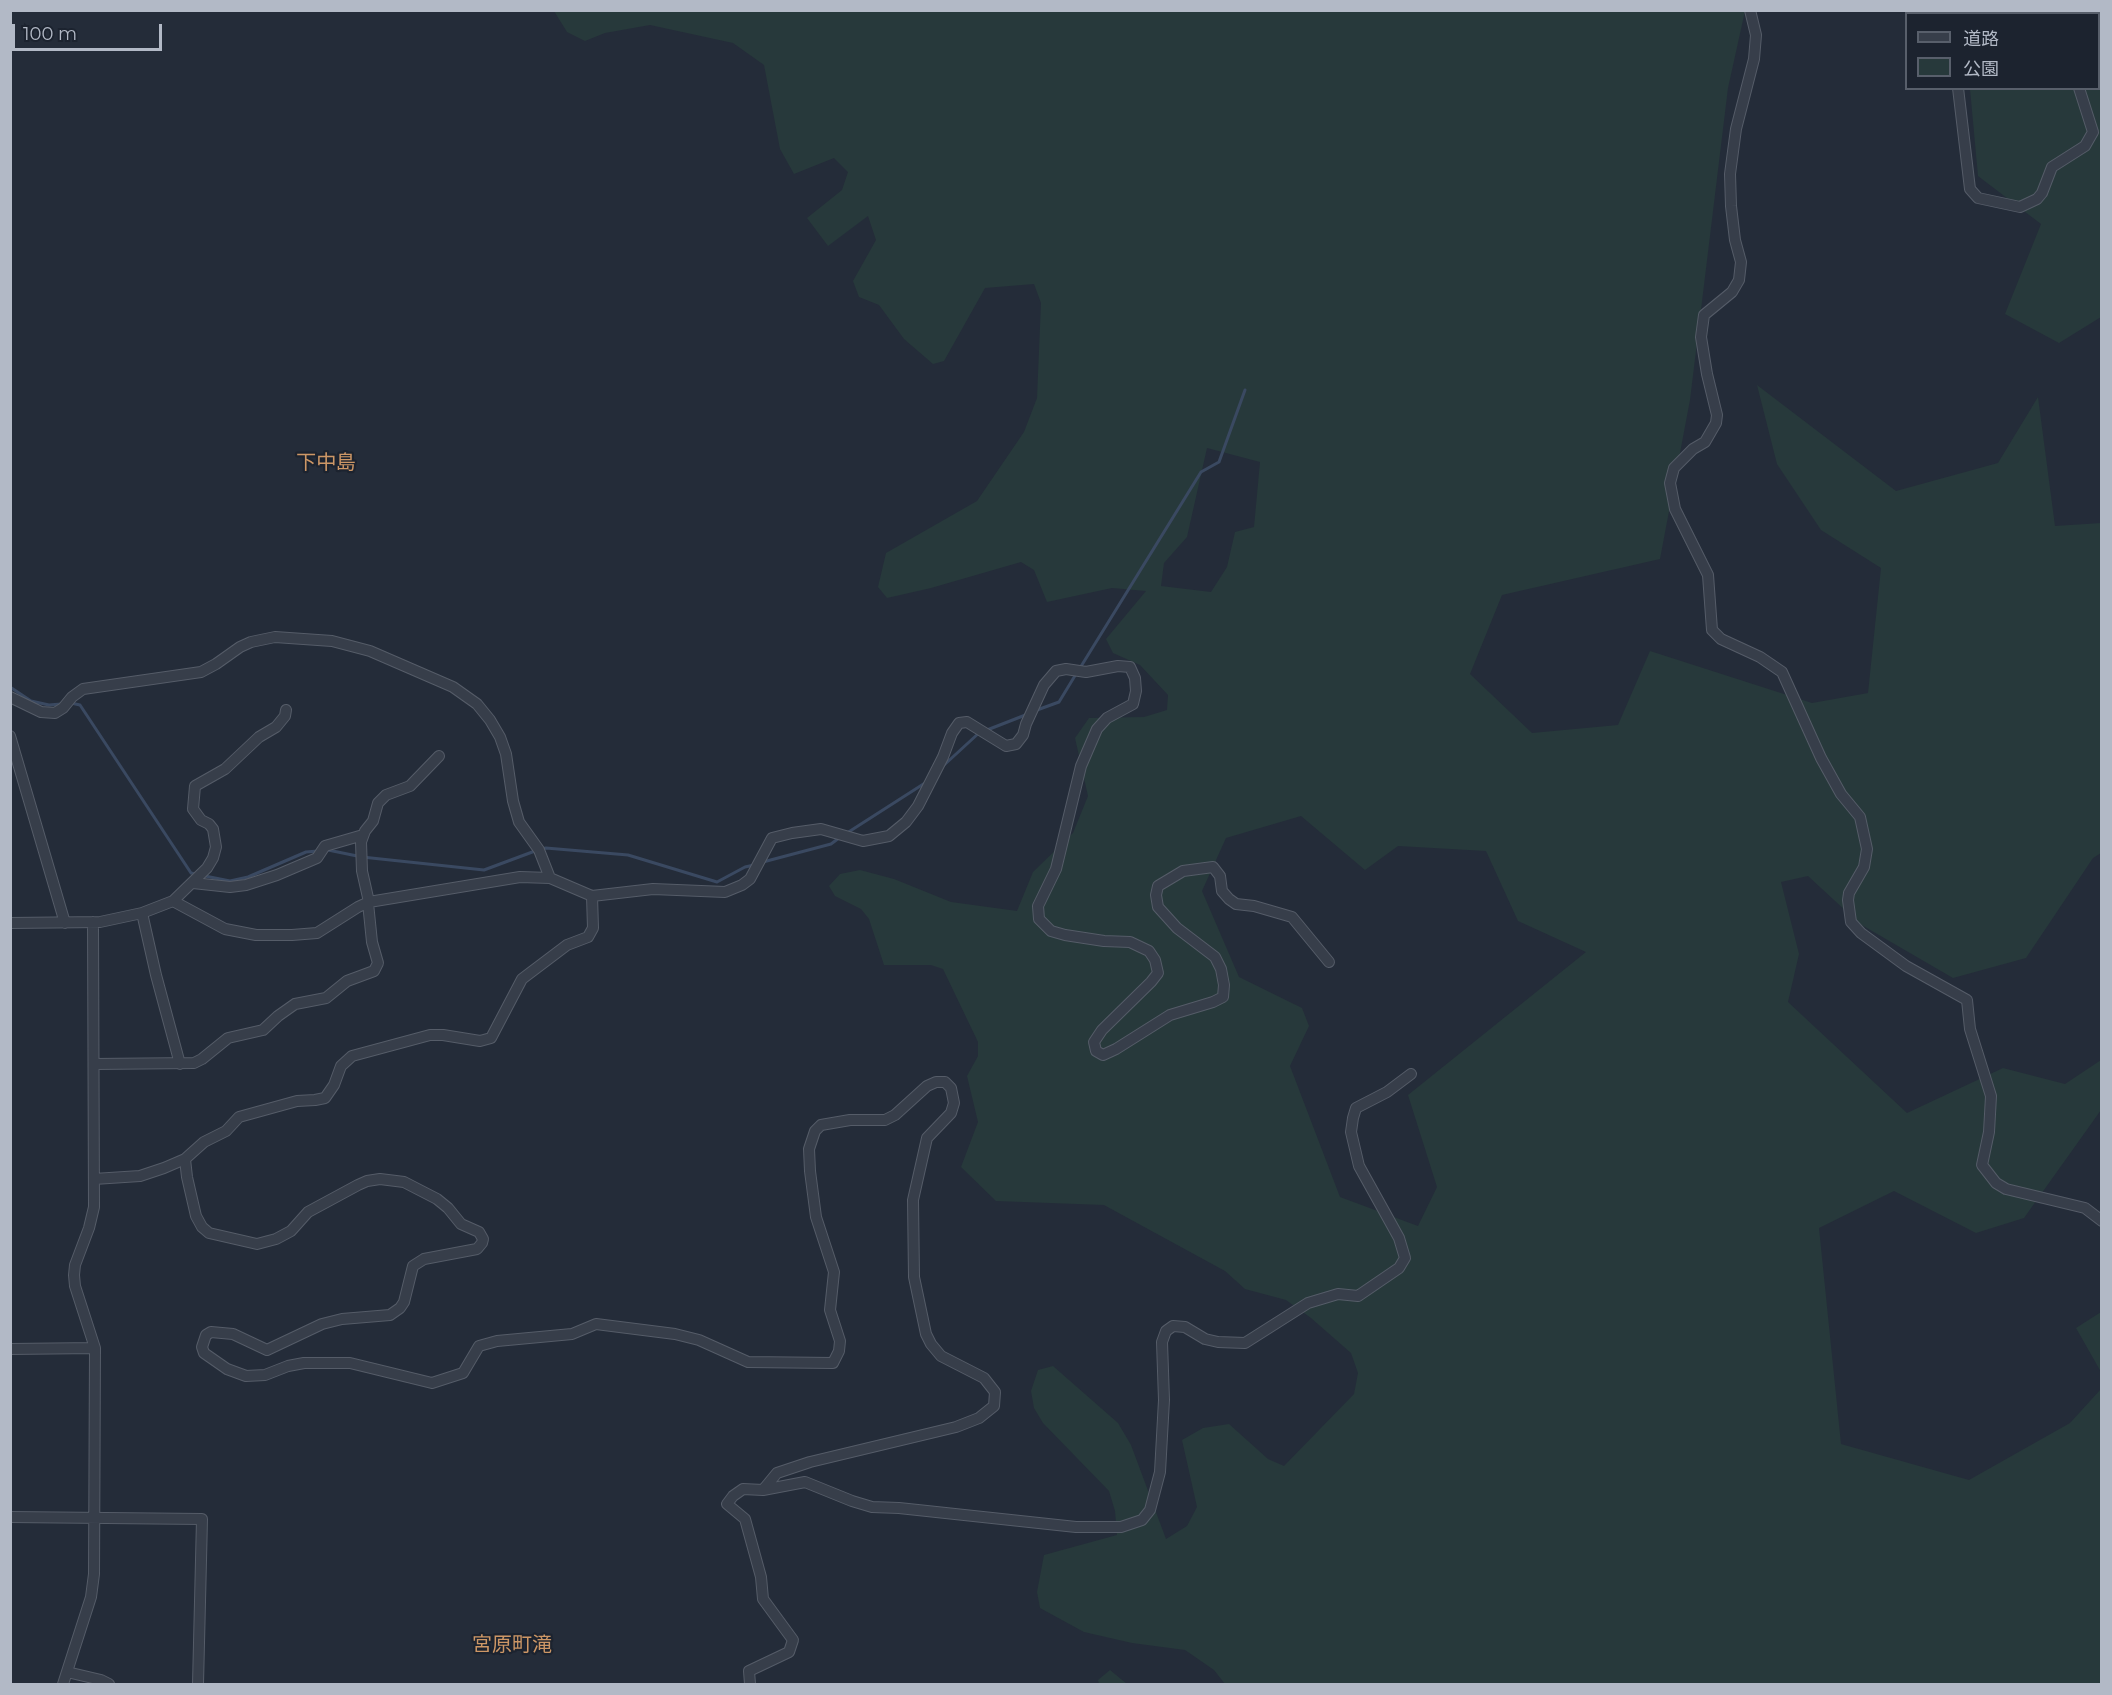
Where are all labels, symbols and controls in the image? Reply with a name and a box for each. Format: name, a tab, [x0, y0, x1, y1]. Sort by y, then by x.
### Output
scale bar	[15, 12, 165, 50]
legend	[1905, 12, 2100, 90]
text: 100 m	[23, 23, 77, 45]
text: 道路	[1963, 28, 1999, 50]
text: 公園	[1963, 58, 1999, 80]
district label: 下中島	[296, 451, 356, 475]
district label: 宮原町滝	[472, 1633, 552, 1657]

